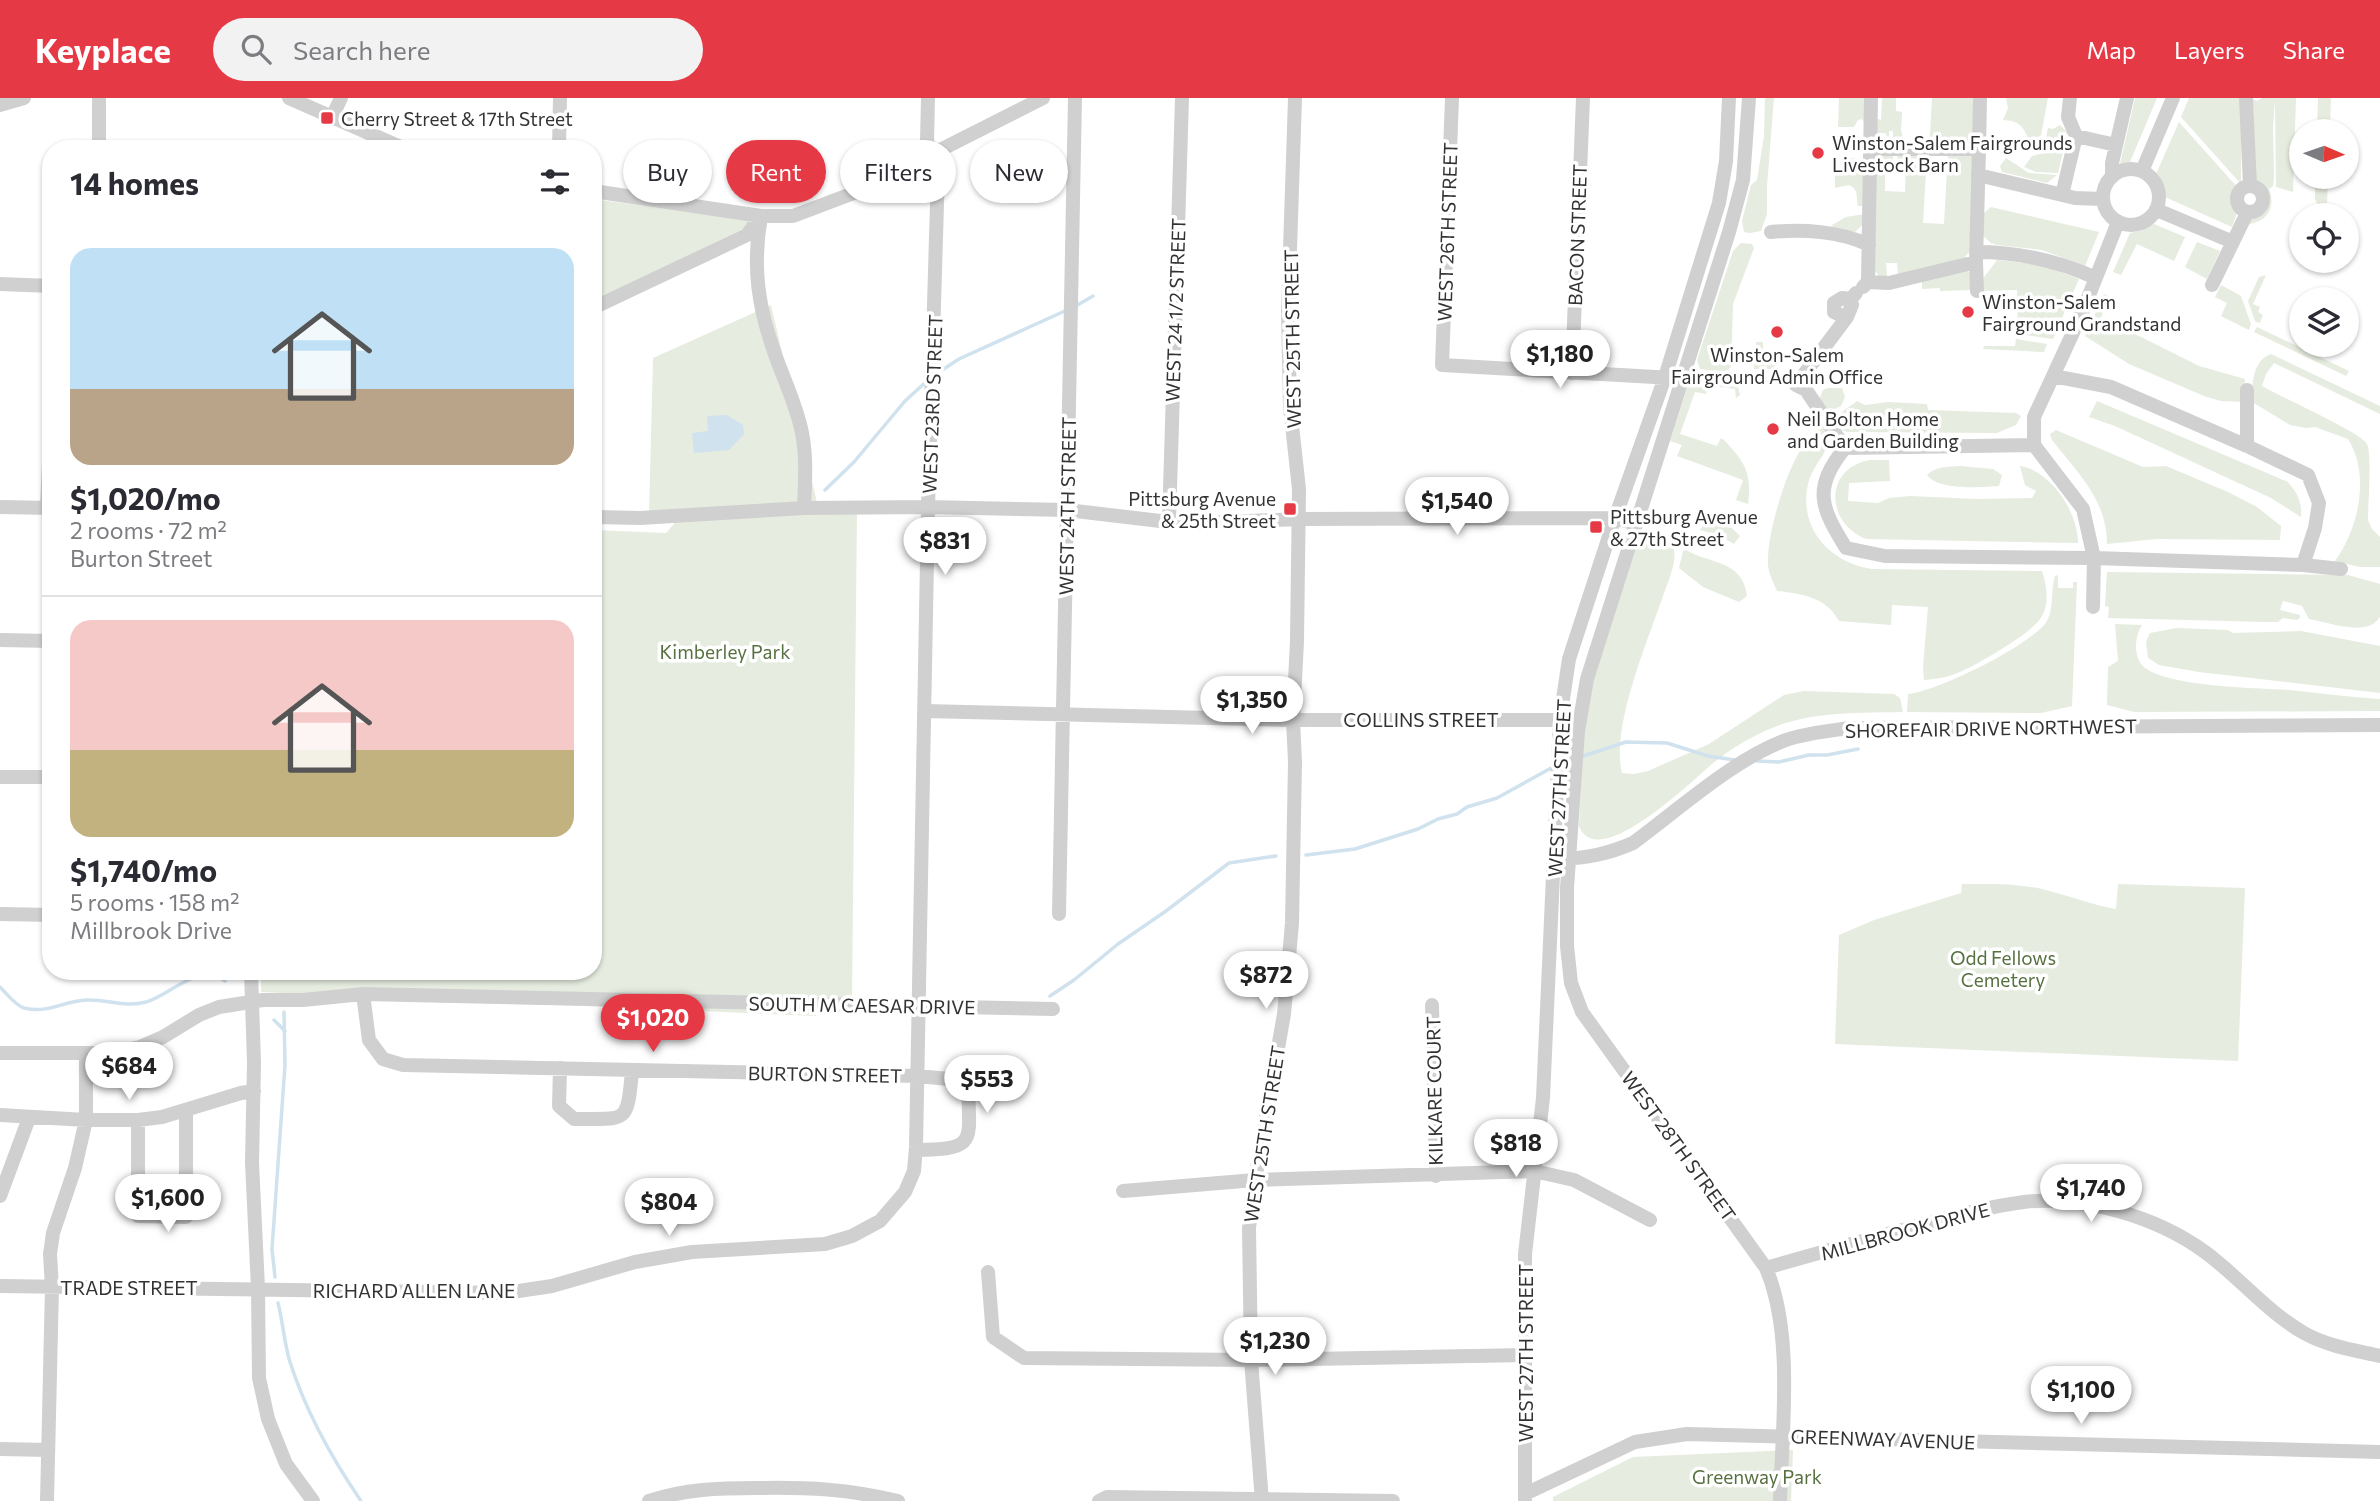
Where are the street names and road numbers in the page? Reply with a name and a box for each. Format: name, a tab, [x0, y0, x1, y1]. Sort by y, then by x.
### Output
street label: WEST 26TH STREET	[1432, 142, 1462, 322]
street label: BACON STREET	[1563, 164, 1591, 306]
street label: WEST 24 1/2 STREET	[1160, 218, 1190, 402]
street label: WEST 25TH STREET	[1279, 249, 1305, 429]
street label: WEST 23RD STREET	[917, 314, 947, 494]
street label: WEST 24TH STREET	[1054, 416, 1080, 596]
street label: WEST 27TH STREET	[1543, 698, 1575, 878]
street label: COLLINS STREET	[1343, 708, 1499, 731]
street label: SHOREFAIR DRIVE NORTHWEST	[1845, 714, 2137, 742]
street label: SOUTH M CAESAR DRIVE	[748, 992, 976, 1018]
street label: KILKARE COURT	[1421, 1016, 1447, 1166]
street label: WEST 25TH STREET	[1239, 1044, 1289, 1224]
street label: BURTON STREET	[748, 1061, 902, 1087]
street label: WEST 28TH STREET	[1617, 1067, 1741, 1225]
street label: MILLBROOK DRIVE	[1818, 1197, 1992, 1265]
street label: WEST 27TH STREET	[1514, 1264, 1537, 1442]
street label: TRADE STREET	[60, 1276, 198, 1299]
street label: RICHARD ALLEN LANE	[313, 1279, 515, 1302]
street label: GREENWAY AVENUE	[1790, 1424, 1976, 1454]

